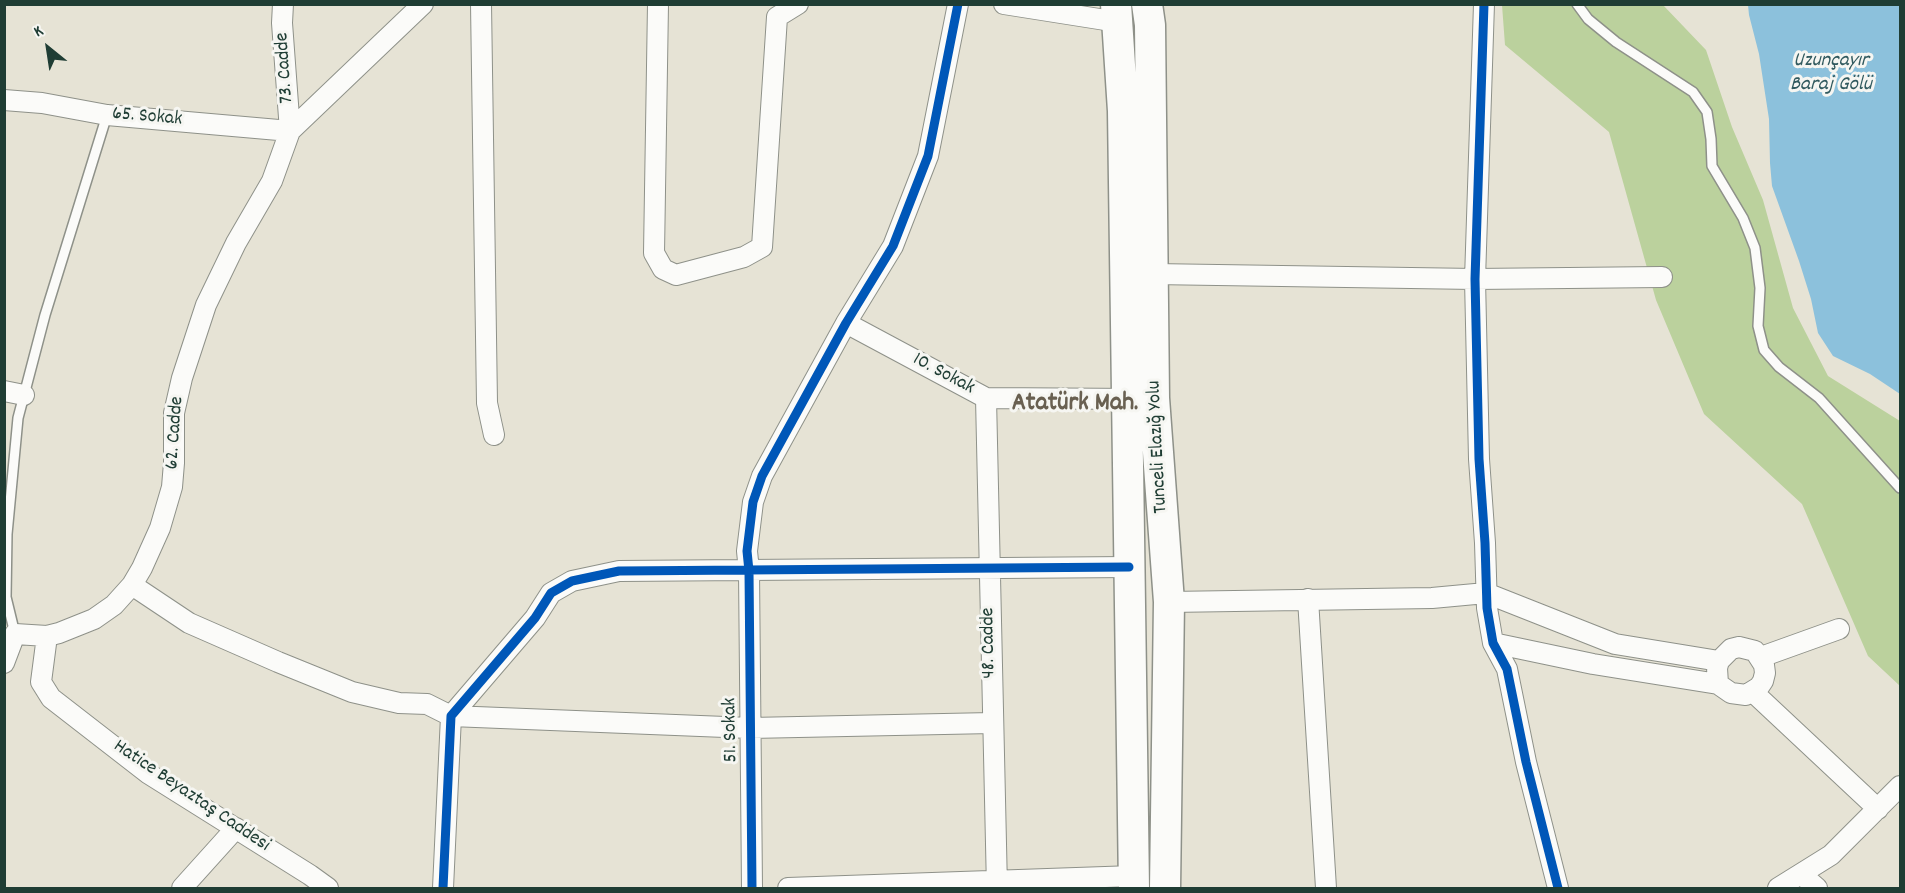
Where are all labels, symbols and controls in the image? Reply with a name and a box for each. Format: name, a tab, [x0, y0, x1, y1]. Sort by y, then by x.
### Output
north arrow	[18, 18, 78, 78]
text: K	[30, 20, 48, 44]
street label: 73. Cadde	[272, 32, 300, 104]
water label: Uzunçayır Baraj Gölü	[1790, 49, 1872, 99]
street label: 65. Sokak	[111, 103, 183, 133]
street label: 10. Sokak	[908, 349, 978, 401]
street label: Tunceli Elazığ Yolu	[1144, 380, 1174, 514]
district label: Atatürk Mah.	[1012, 389, 1138, 421]
street label: 62. Cadde	[161, 396, 191, 470]
street label: 48. Cadde	[977, 607, 1003, 679]
street label: 51. Sokak	[719, 697, 745, 763]
street label: Hatice Beyaztaş Caddesi	[108, 736, 274, 858]

